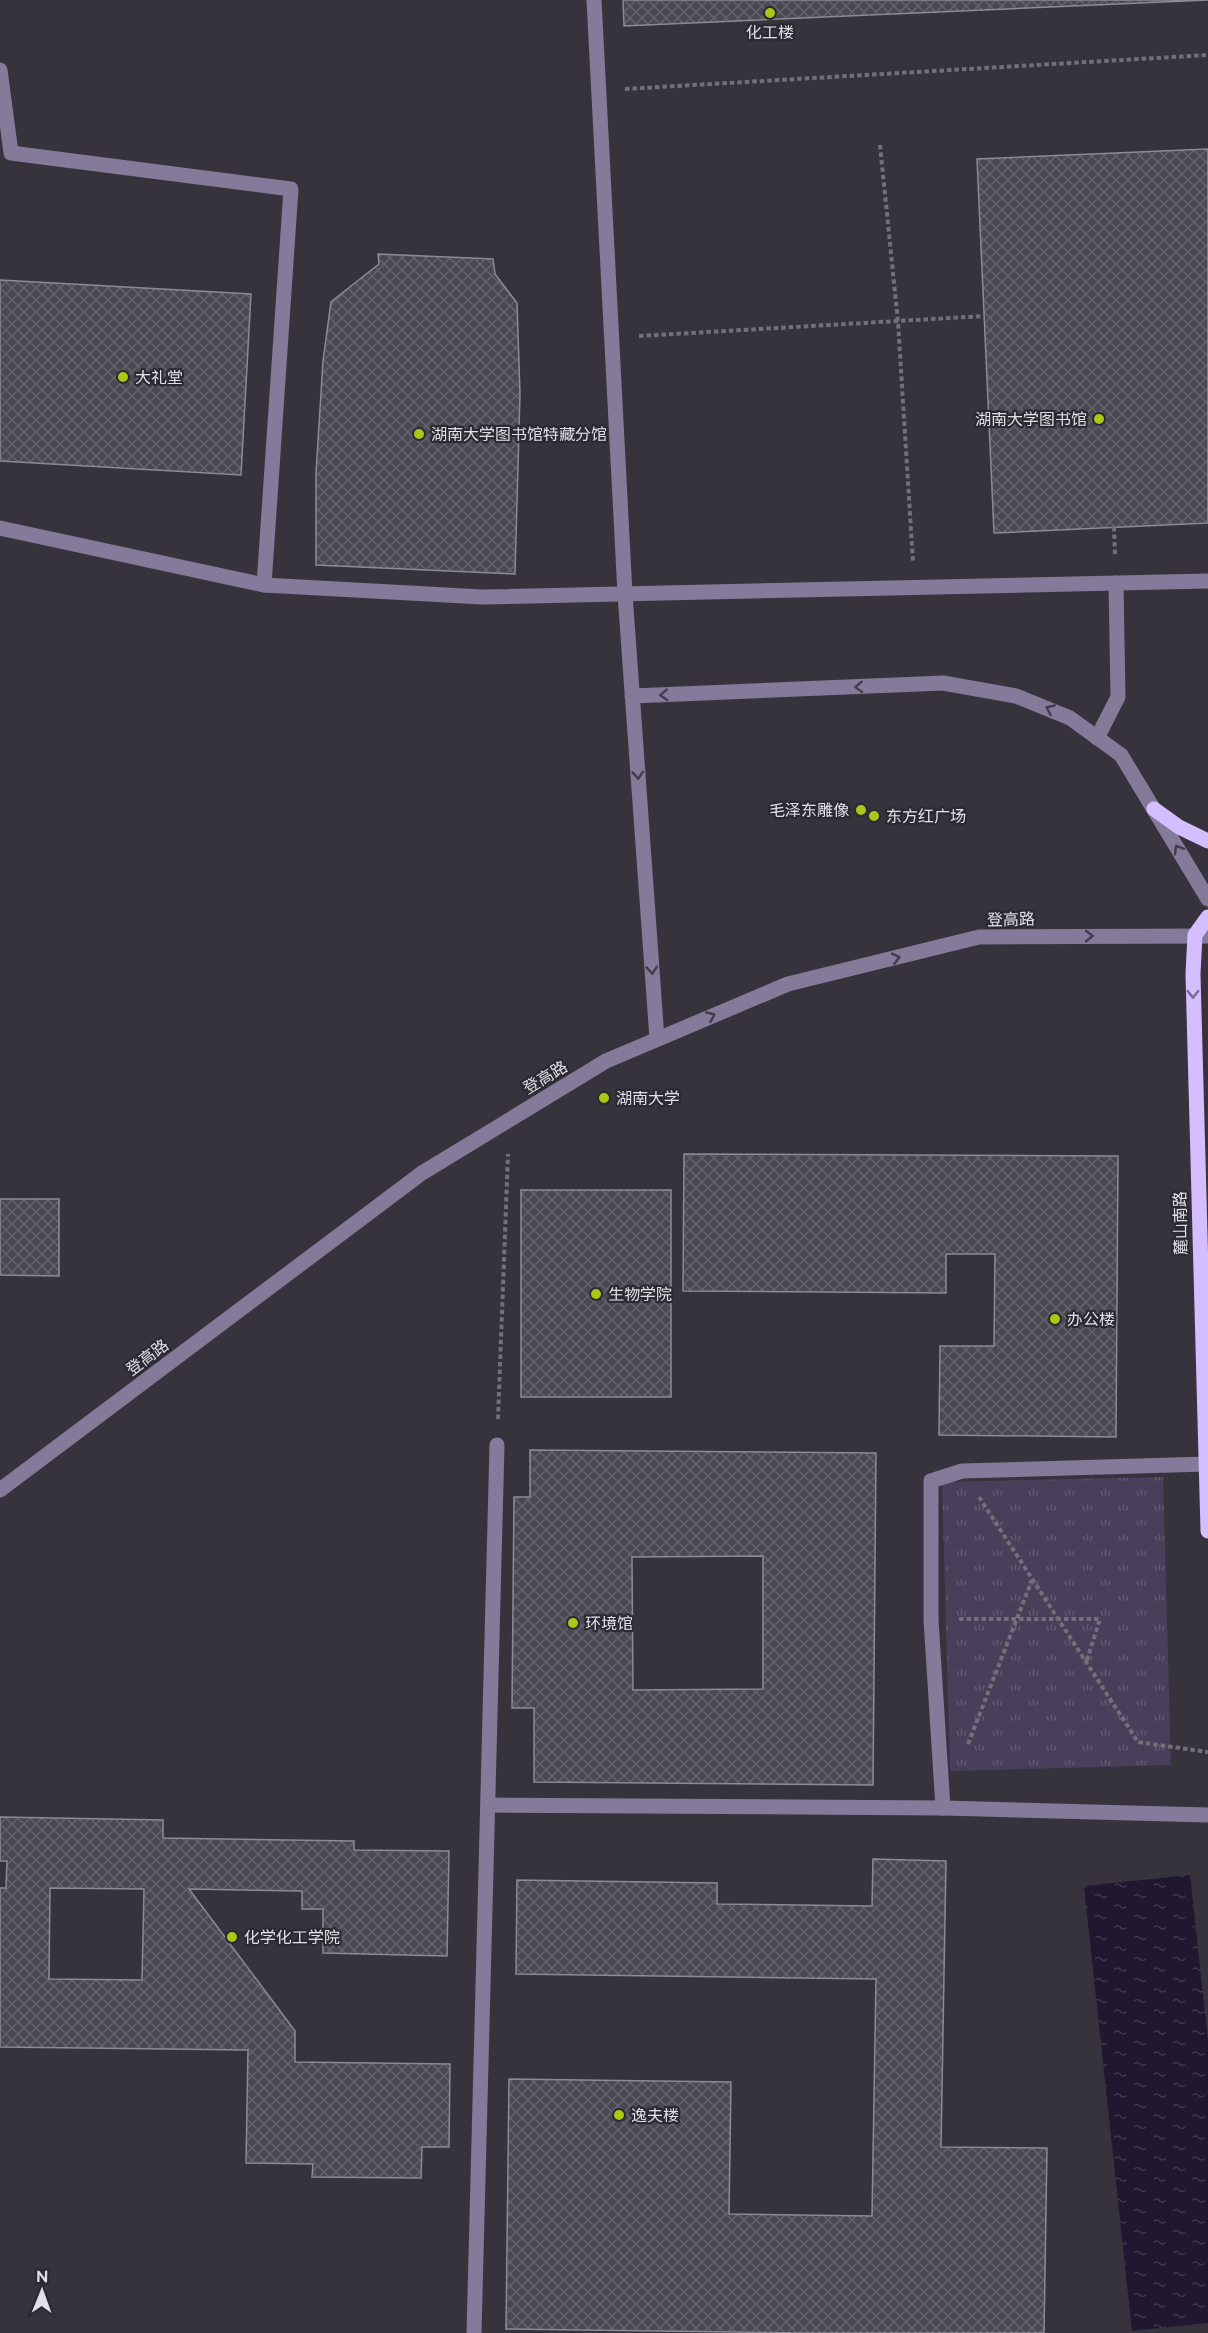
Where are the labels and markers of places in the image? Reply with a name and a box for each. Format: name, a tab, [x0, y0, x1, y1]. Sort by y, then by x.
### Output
marker: 化工楼	[763, 6, 777, 20]
place label: 化工楼	[746, 23, 794, 42]
place label: 大礼堂	[135, 368, 183, 387]
marker: 大礼堂	[116, 370, 130, 384]
place label: 湖南大学图书馆	[975, 410, 1087, 429]
marker: 湖南大学图书馆	[1092, 412, 1106, 426]
place label: 湖南大学图书馆特藏分馆	[431, 425, 607, 444]
marker: 湖南大学图书馆特藏分馆	[412, 427, 426, 441]
place label: 毛泽东雕像	[769, 801, 849, 820]
marker: 毛泽东雕像	[854, 803, 868, 817]
place label: 东方红广场	[886, 807, 966, 826]
marker: 东方红广场	[867, 809, 881, 823]
place label: 湖南大学	[616, 1089, 680, 1108]
marker: 湖南大学	[597, 1091, 611, 1105]
place label: 生物学院	[608, 1285, 672, 1304]
marker: 生物学院	[589, 1287, 603, 1301]
place label: 办公楼	[1067, 1310, 1115, 1329]
marker: 办公楼	[1048, 1312, 1062, 1326]
place label: 环境馆	[585, 1614, 633, 1633]
marker: 环境馆	[566, 1616, 580, 1630]
place label: 化学化工学院	[244, 1928, 340, 1947]
marker: 化学化工学院	[225, 1930, 239, 1944]
place label: 逸夫楼	[631, 2106, 679, 2125]
marker: 逸夫楼	[612, 2108, 626, 2122]

